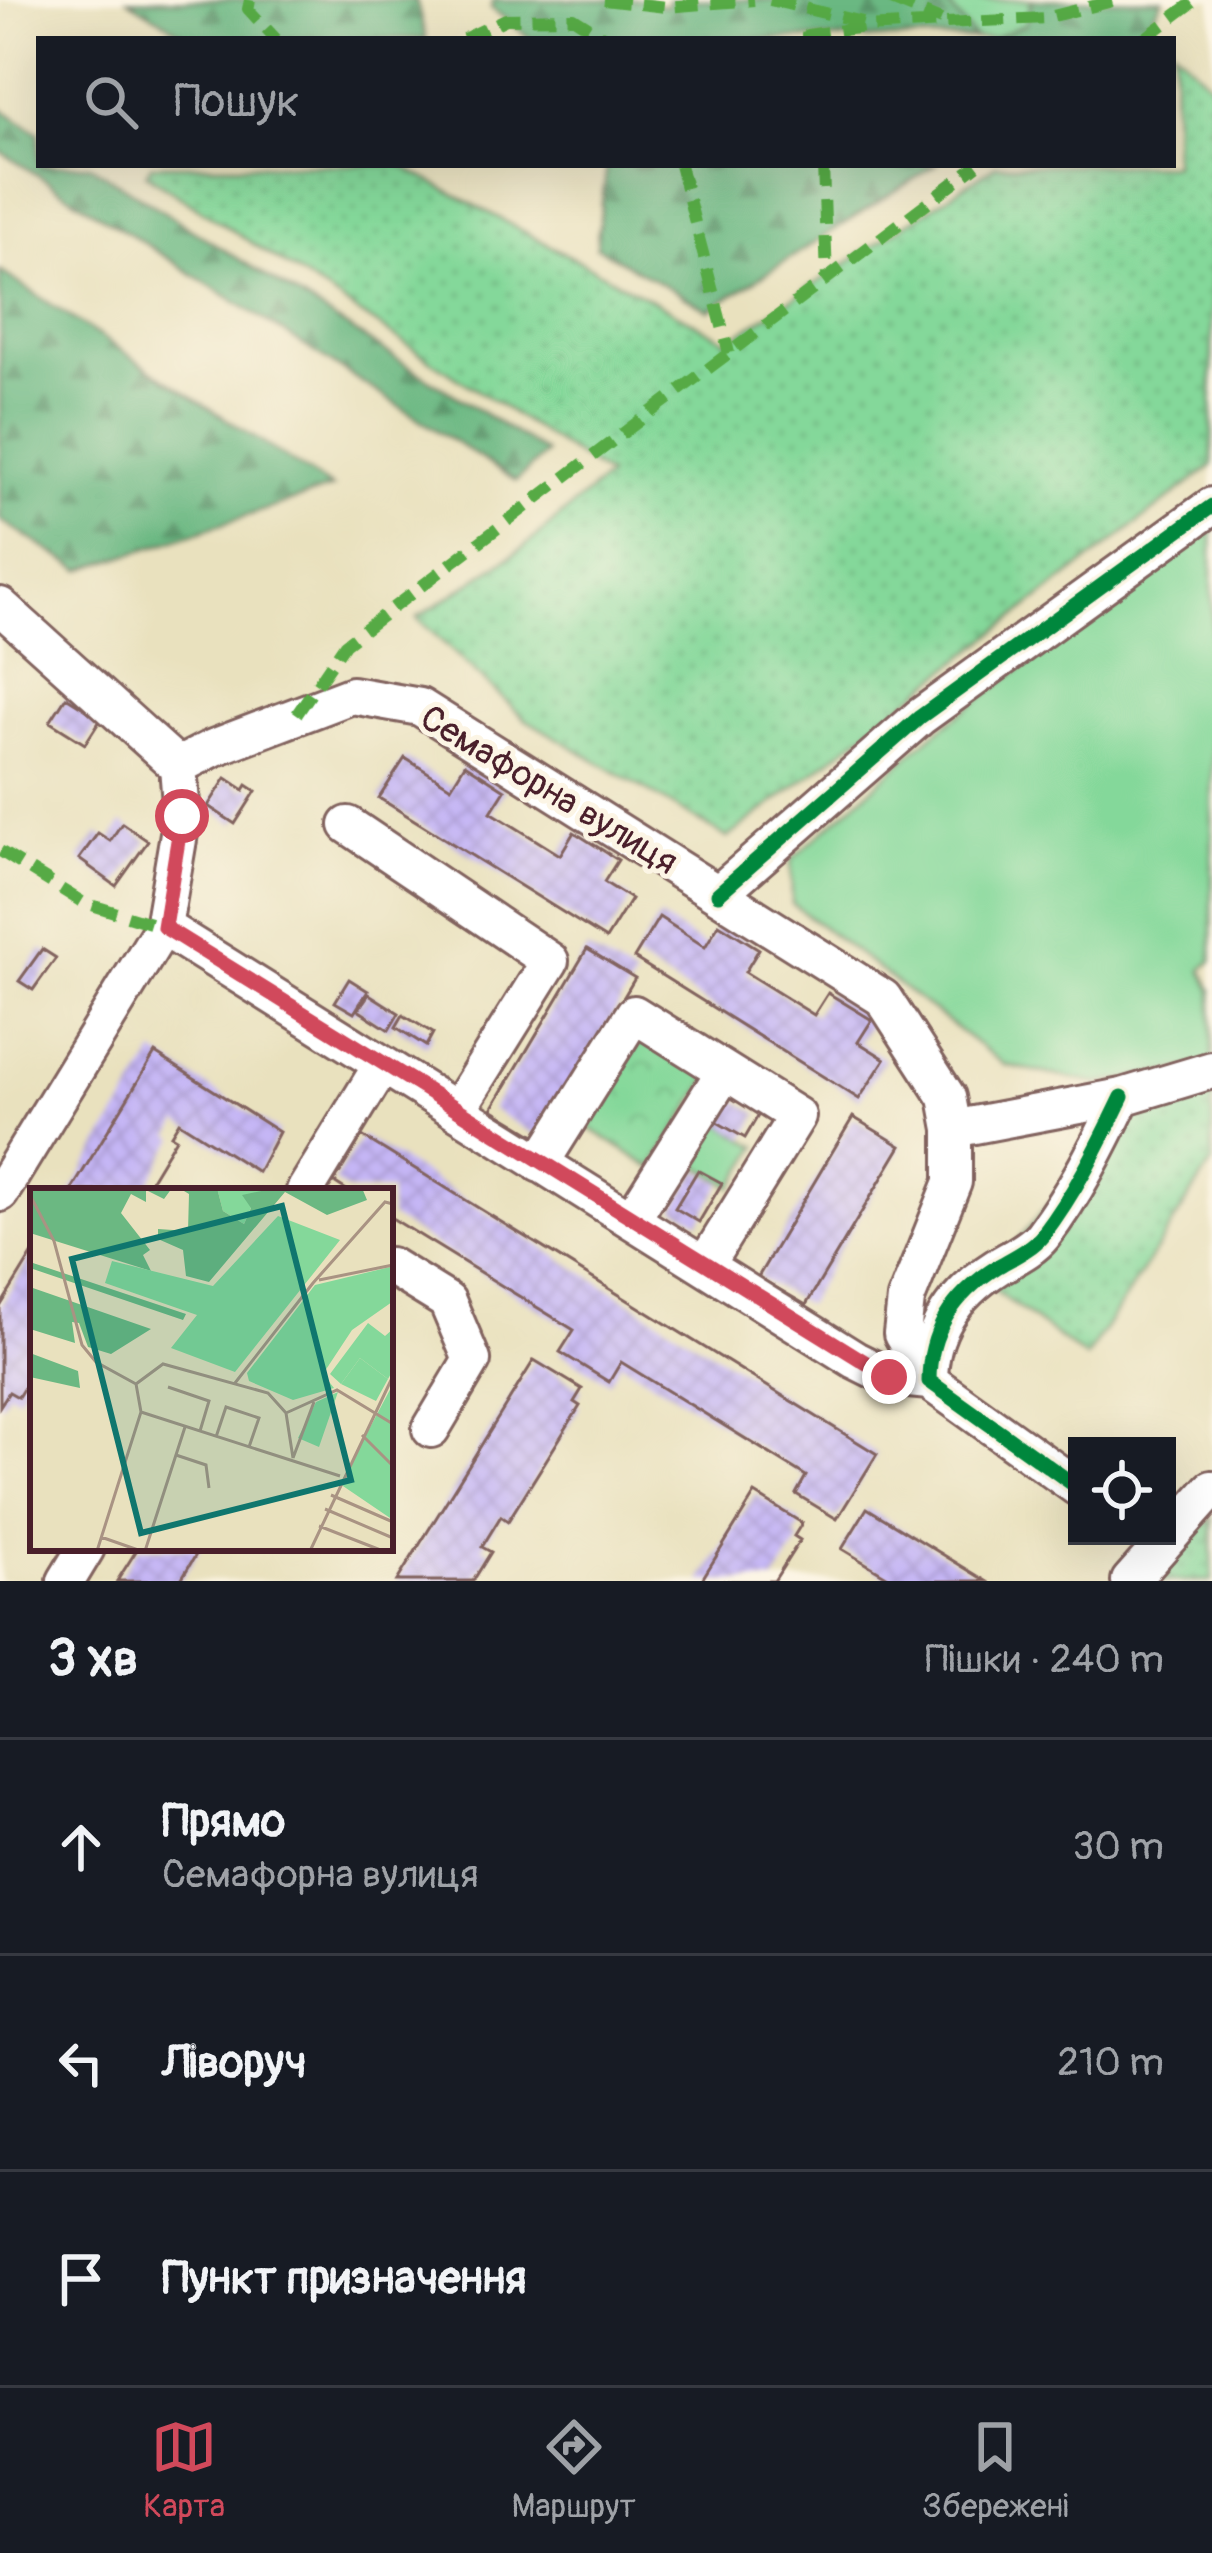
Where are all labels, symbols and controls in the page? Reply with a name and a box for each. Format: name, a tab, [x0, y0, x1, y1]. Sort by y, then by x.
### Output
search box	[36, 36, 1176, 168]
icon: search	[78, 69, 144, 135]
text: Пошук	[174, 74, 299, 130]
street label: Семафорна вулиця	[412, 695, 686, 885]
route start	[155, 789, 209, 843]
inset map	[30, 1188, 393, 1551]
route end	[862, 1350, 916, 1404]
map controls	[1068, 1437, 1176, 1545]
button: locate	[1068, 1437, 1176, 1545]
text: 3 хв	[48, 1627, 138, 1691]
text: Пішки · 240 m	[925, 1635, 1164, 1684]
text: Прямо	[162, 1794, 285, 1850]
icon: ahead	[48, 1814, 114, 1880]
text: 30 m	[1073, 1822, 1164, 1871]
text: Семафорна вулиця	[162, 1850, 479, 1899]
icon: left	[48, 2030, 114, 2096]
text: Ліворуч	[162, 2035, 307, 2091]
text: 210 m	[1057, 2038, 1164, 2087]
icon: arrive	[48, 2246, 114, 2312]
text: Пункт призначення	[162, 2251, 526, 2307]
tab: Карта	[143, 2414, 225, 2527]
tab: Маршрут	[511, 2414, 636, 2527]
tab: Збережені	[922, 2414, 1069, 2527]

